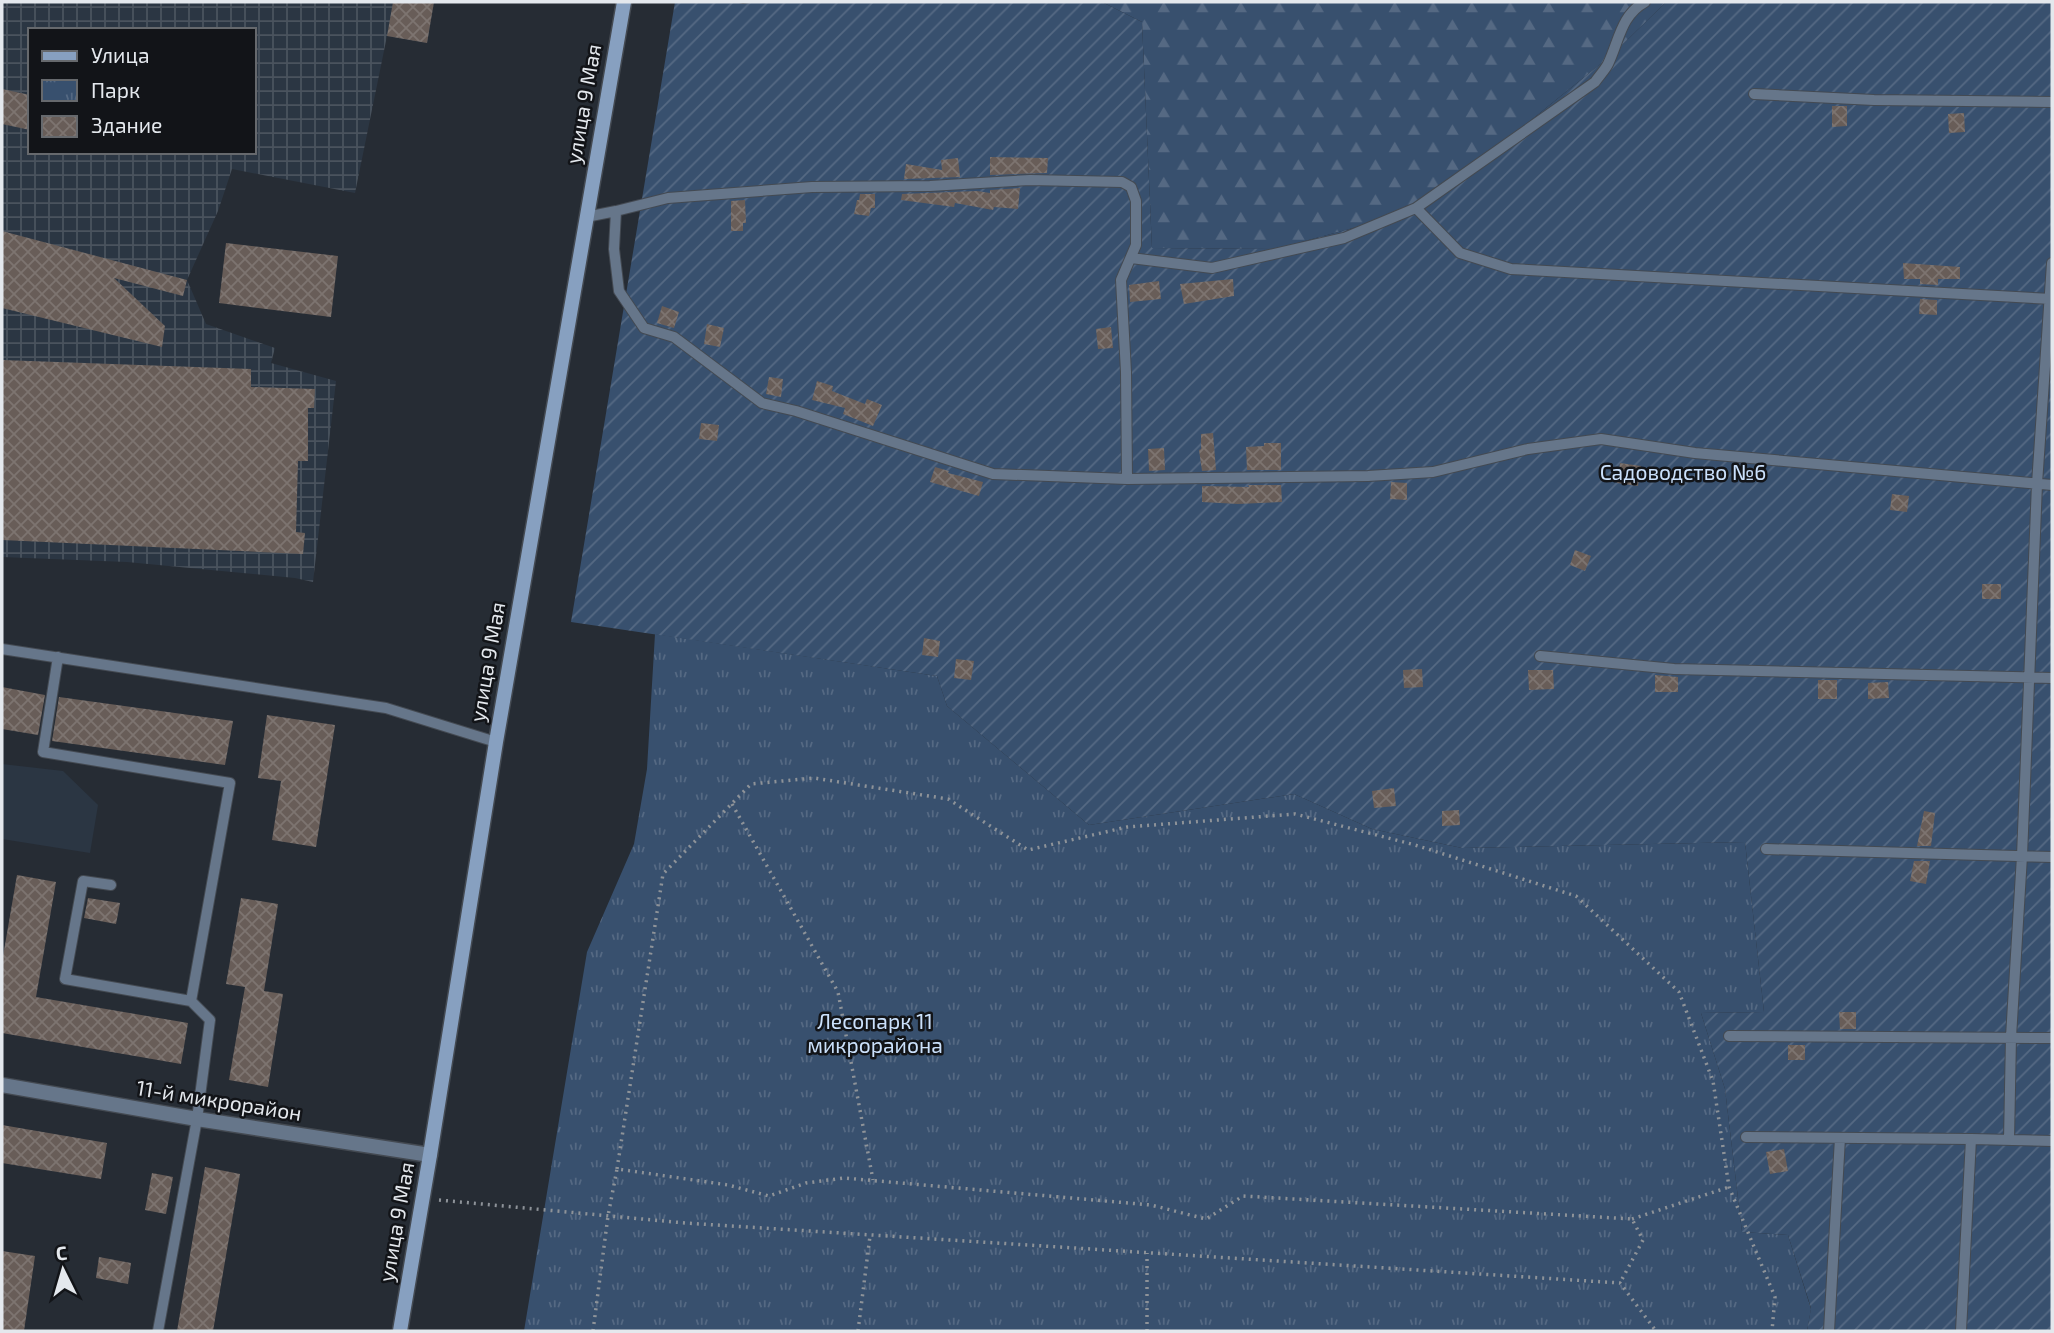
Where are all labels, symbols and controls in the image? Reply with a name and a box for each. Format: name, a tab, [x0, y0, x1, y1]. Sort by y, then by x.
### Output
legend	[28, 28, 256, 154]
text: Улица	[91, 42, 150, 67]
street label: улица 9 Мая	[560, 42, 606, 166]
text: Парк	[91, 77, 140, 102]
text: Здание	[91, 112, 162, 137]
park label: Садоводство №6	[1600, 459, 1766, 484]
street label: улица 9 Мая	[464, 600, 510, 724]
park label: Лесопарк 11 микрорайона	[807, 1008, 943, 1057]
street label: 11-й микрорайон	[135, 1074, 304, 1125]
street label: улица 9 Мая	[373, 1160, 419, 1284]
north arrow	[28, 1235, 98, 1305]
text: С	[55, 1241, 68, 1265]

